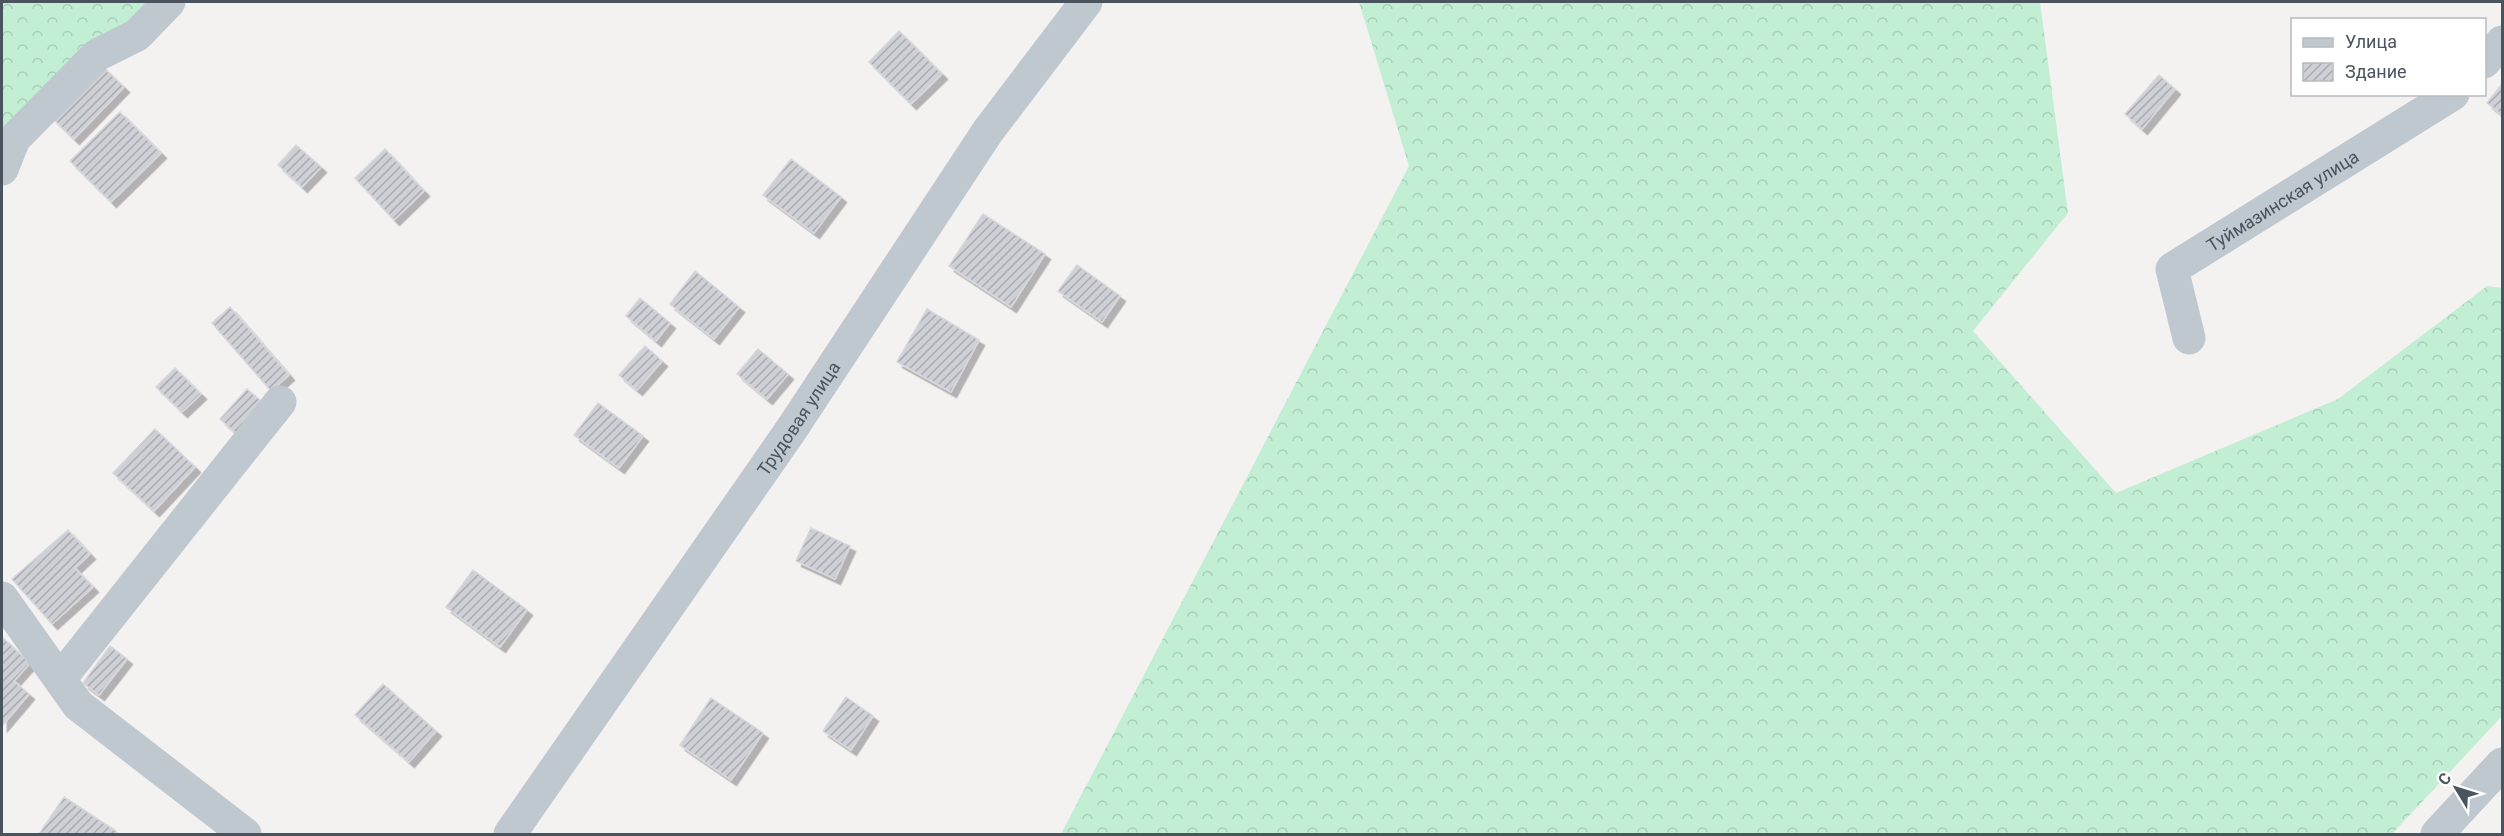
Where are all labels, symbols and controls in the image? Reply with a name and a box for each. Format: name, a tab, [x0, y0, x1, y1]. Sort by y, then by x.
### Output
legend	[2291, 18, 2486, 96]
text: Улица	[2345, 31, 2397, 52]
text: Здание	[2345, 61, 2407, 82]
street label: Туймазинская улица	[2203, 145, 2362, 255]
street label: Трудовая улица	[752, 357, 844, 479]
north arrow	[2426, 758, 2486, 818]
text: С	[2434, 769, 2455, 789]

